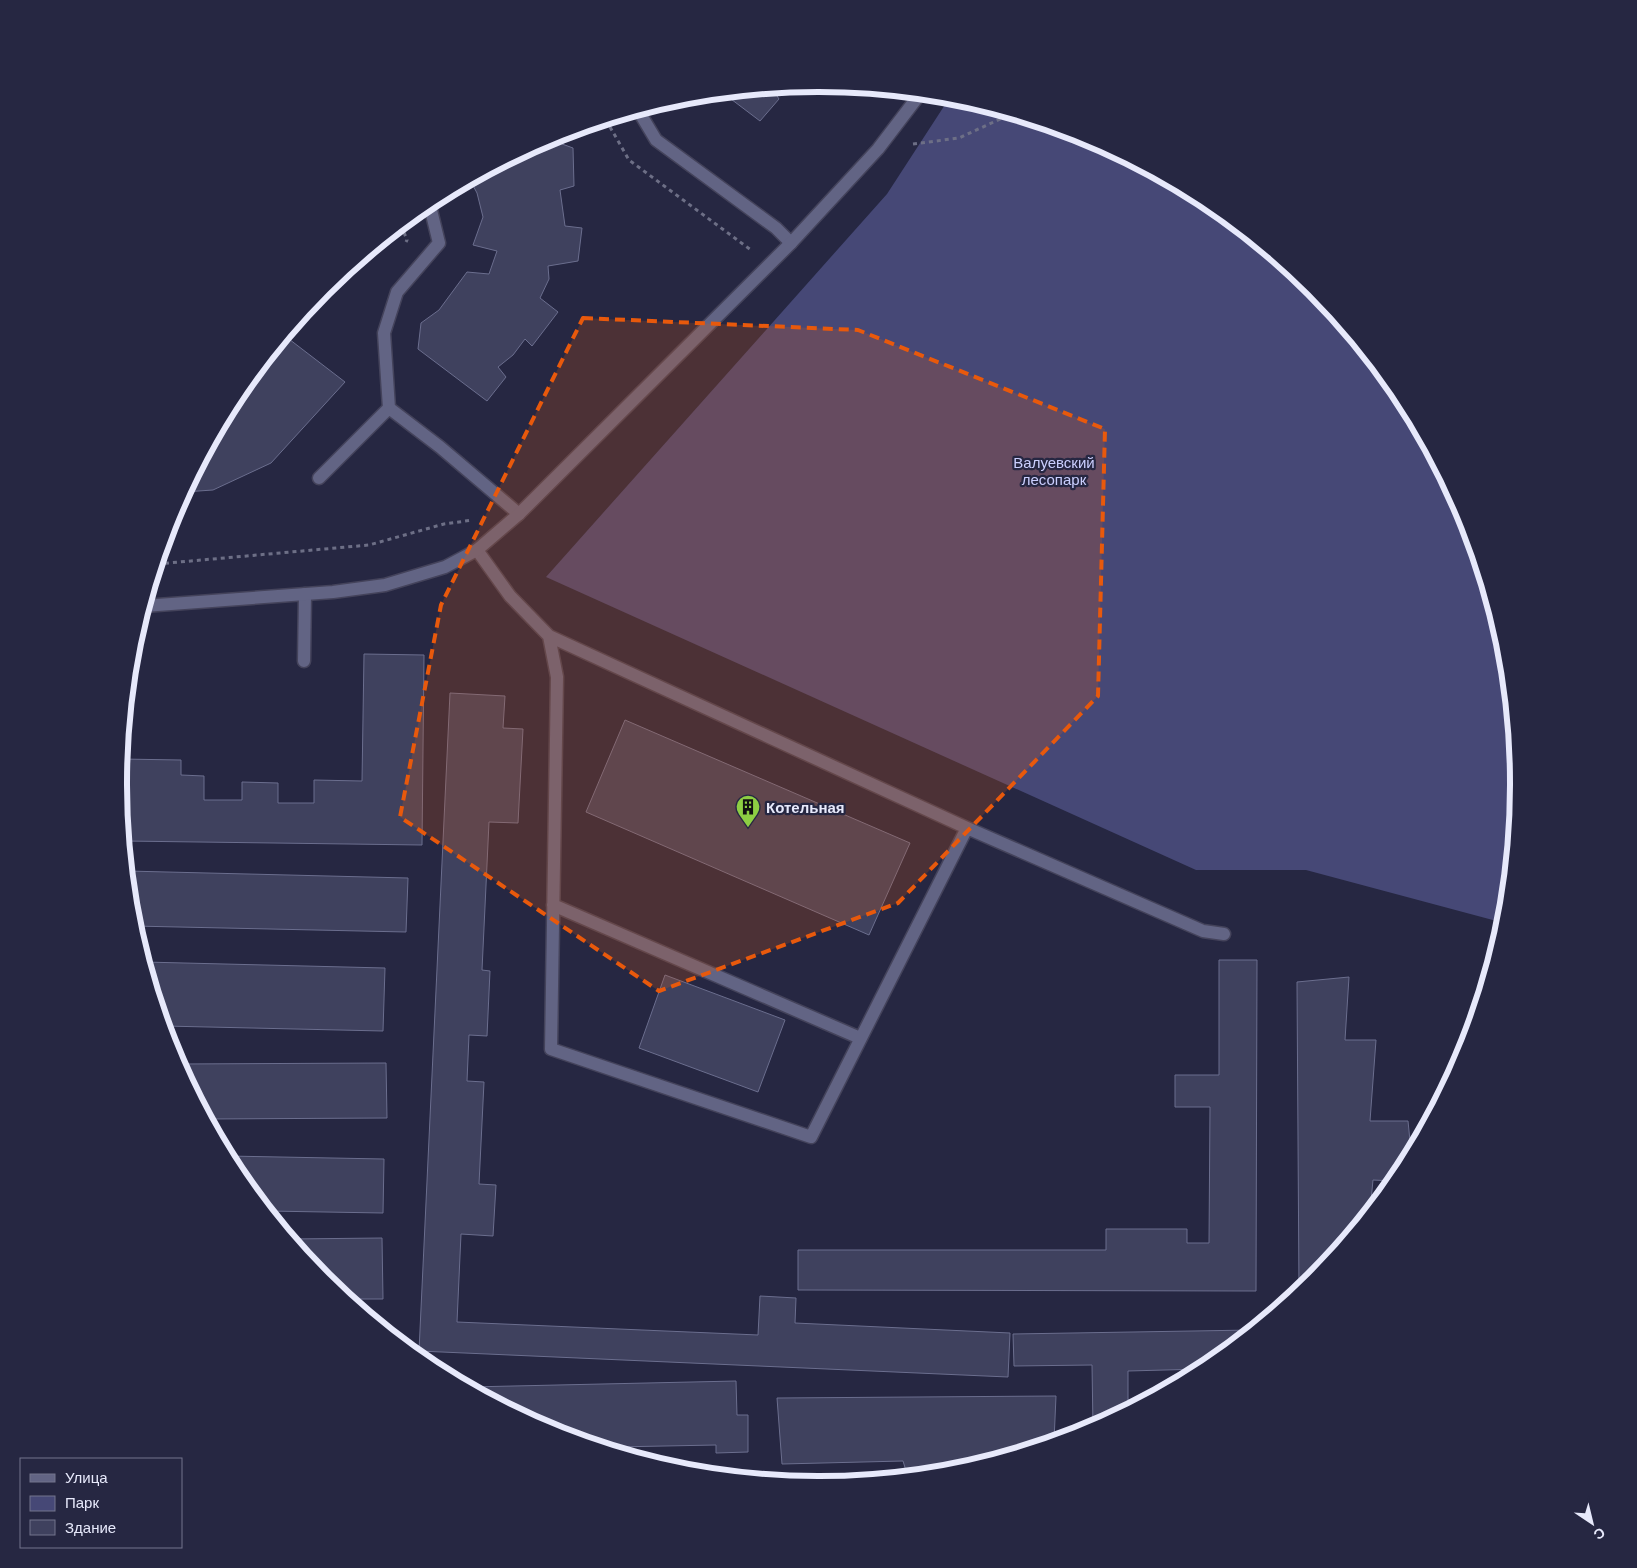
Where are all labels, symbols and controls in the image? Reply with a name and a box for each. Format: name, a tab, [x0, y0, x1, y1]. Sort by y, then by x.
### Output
park label: Валуевский лесопарк	[1013, 453, 1095, 488]
building icon: Котельная	[735, 794, 761, 828]
place label: Котельная	[766, 798, 845, 816]
legend	[20, 1458, 182, 1548]
text: Улица	[65, 1468, 108, 1486]
text: Парк	[65, 1493, 99, 1511]
north arrow	[1567, 1498, 1617, 1548]
text: Здание	[65, 1518, 116, 1536]
text: С	[1591, 1524, 1609, 1544]

